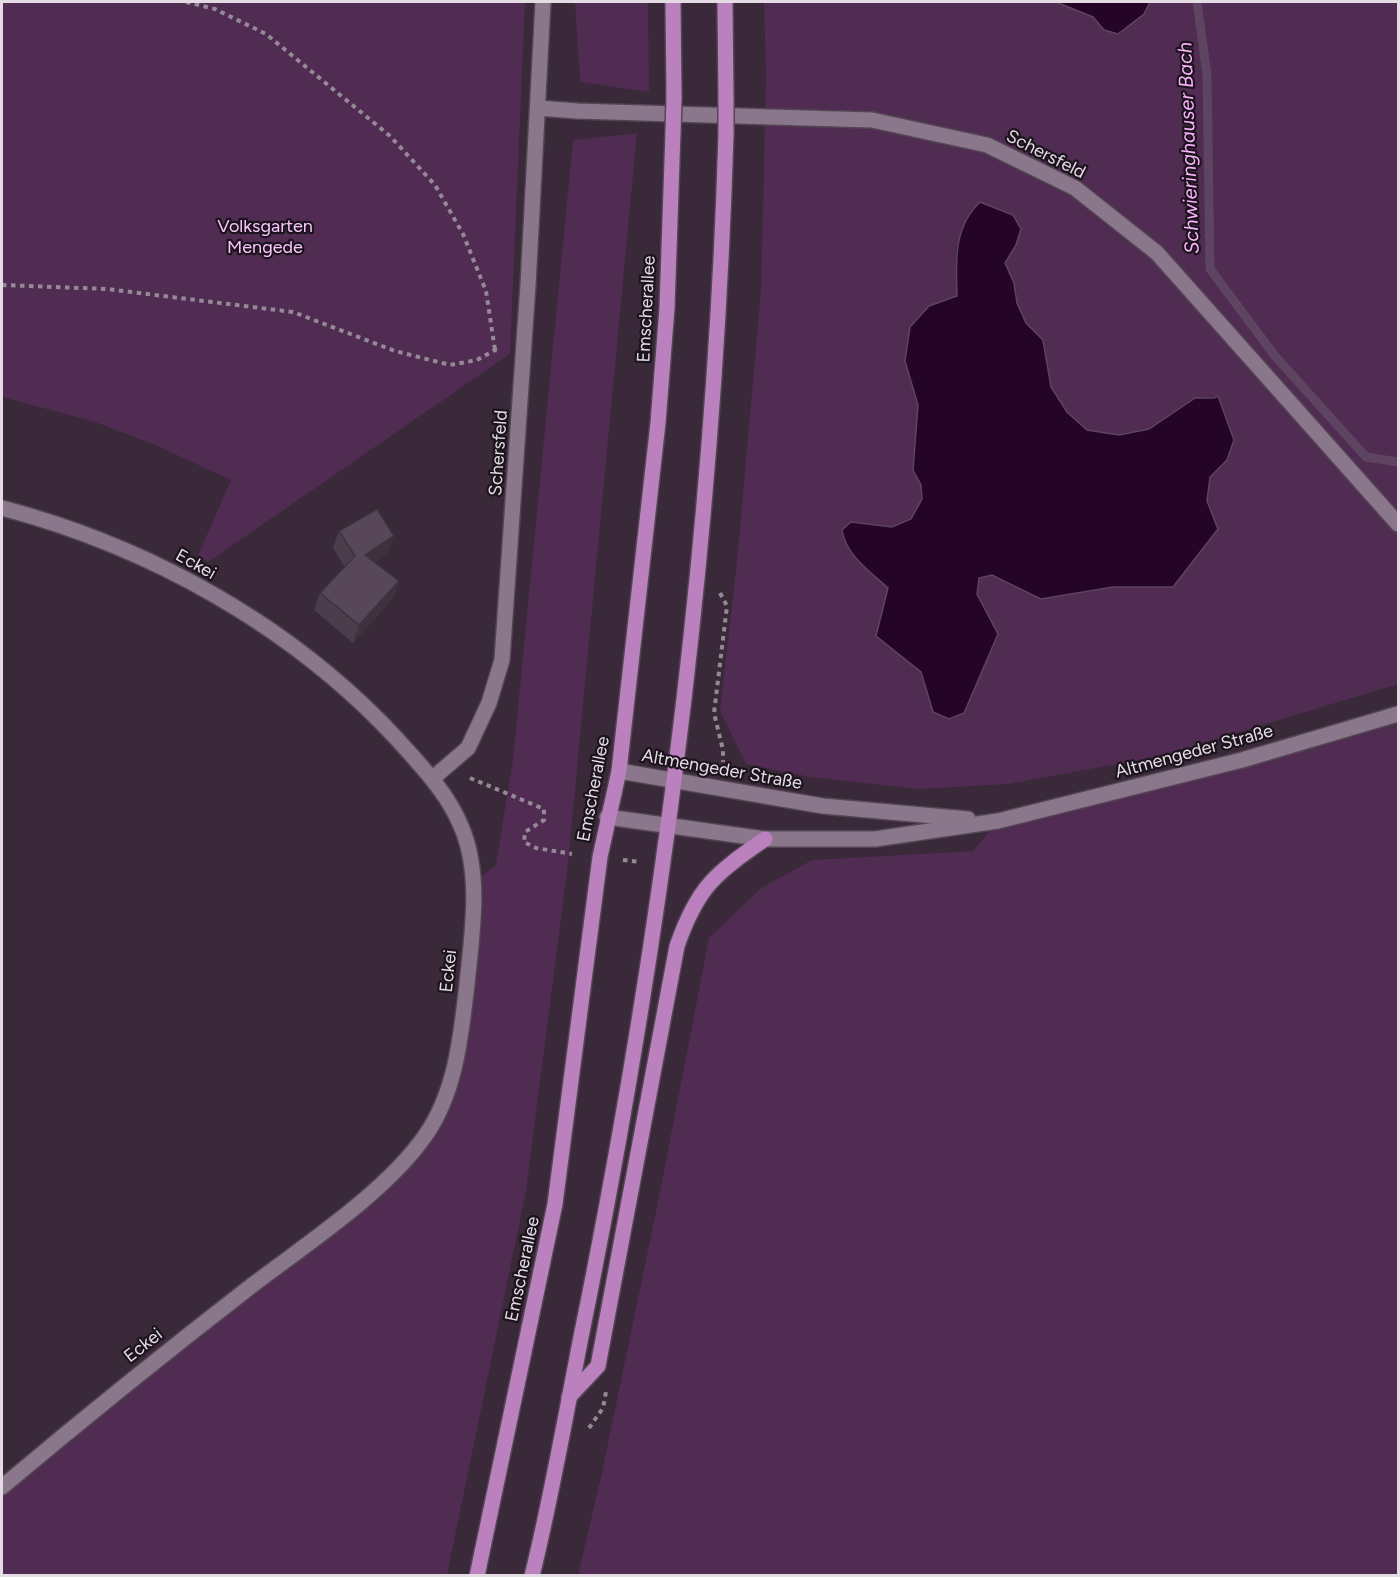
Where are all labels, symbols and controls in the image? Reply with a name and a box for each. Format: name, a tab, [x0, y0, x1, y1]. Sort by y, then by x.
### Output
water label: Schwieringhauser Bach	[1172, 42, 1204, 254]
street label: Schersfeld	[1003, 125, 1089, 183]
park label: Volksgarten Mengede	[217, 215, 313, 258]
street label: Emscherallee	[632, 255, 660, 363]
street label: Schersfeld	[484, 409, 512, 497]
street label: Eckei	[172, 544, 220, 584]
street label: Altmengeder Straße	[1113, 719, 1276, 783]
street label: Emscherallee	[572, 734, 614, 844]
street label: Altmengeder Straße	[640, 744, 804, 794]
street label: Eckei	[435, 948, 461, 994]
street label: Emscherallee	[500, 1214, 544, 1324]
street label: Eckei	[119, 1323, 167, 1367]

